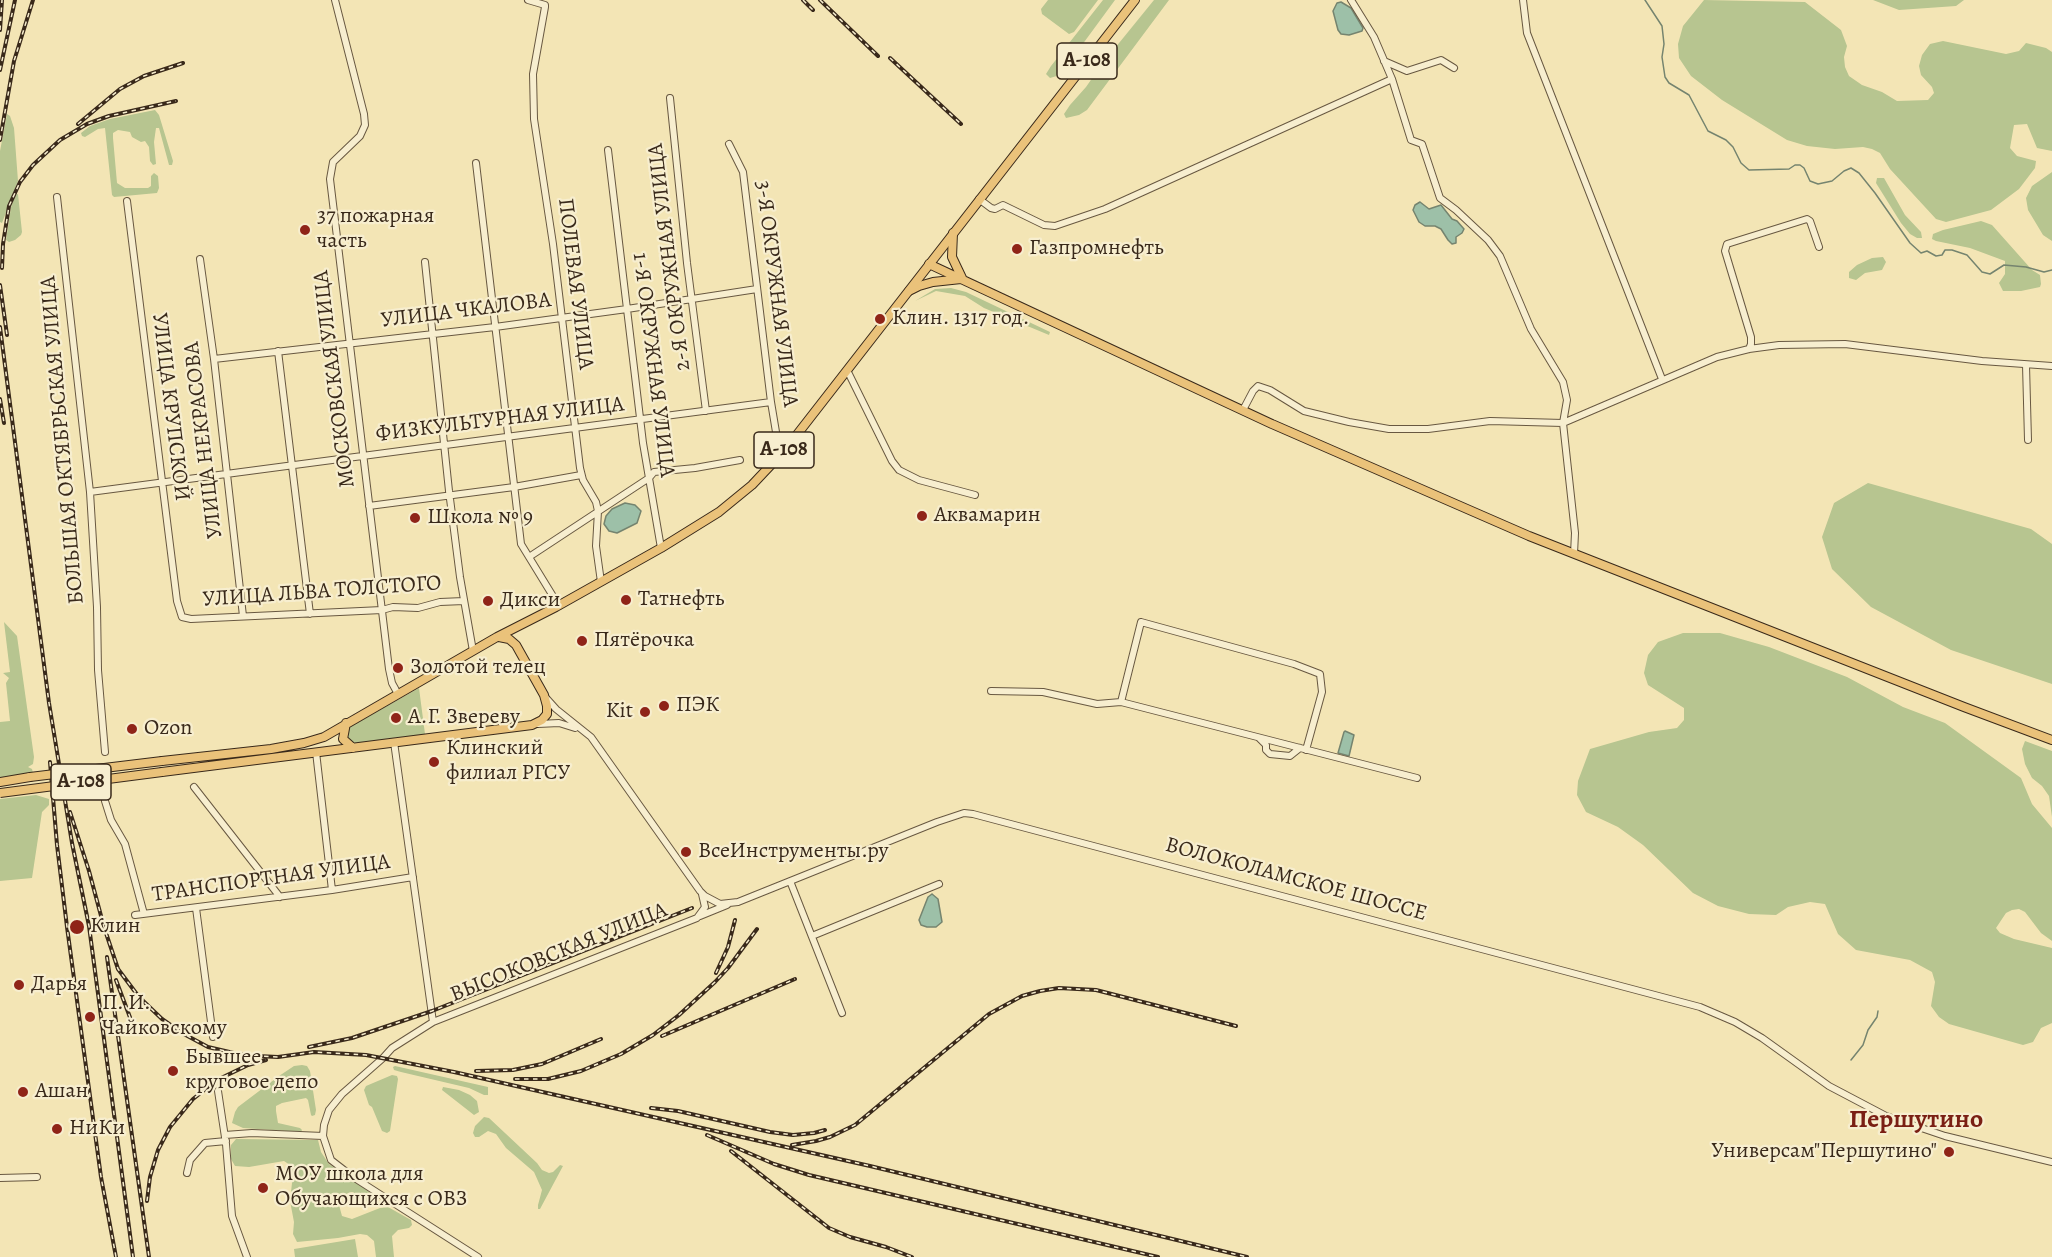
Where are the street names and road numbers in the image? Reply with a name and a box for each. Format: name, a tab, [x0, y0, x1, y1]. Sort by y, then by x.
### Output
road number: А-108	[1057, 43, 1117, 79]
street label: 2-Я ОКРУЖНАЯ УЛИЦА	[643, 142, 697, 372]
street label: 3-Я ОКРУЖНАЯ УЛИЦА	[749, 179, 803, 409]
street label: ПОЛЕВАЯ УЛИЦА	[551, 197, 599, 371]
street label: 1-Я ОКРУЖНАЯ УЛИЦА	[626, 251, 680, 479]
street label: МОСКОВСКАЯ УЛИЦА	[309, 269, 361, 489]
street label: БОЛЬШАЯ ОКТЯБРЬСКАЯ УЛИЦА	[35, 275, 91, 605]
street label: УЛИЦА ЧКАЛОВА	[379, 287, 553, 335]
street label: УЛИЦА КРУПСКОЙ	[145, 311, 195, 503]
street label: УЛИЦА НЕКРАСОВА	[179, 340, 229, 540]
street label: ФИЗКУЛЬТУРНАЯ УЛИЦА	[374, 392, 626, 448]
road number: А-108	[754, 432, 814, 468]
street label: УЛИЦА ЛЬВА ТОЛСТОГО	[202, 570, 442, 614]
road number: А-108	[51, 764, 111, 800]
street label: ВОЛОКОЛАМСКОЕ ШОССЕ	[1162, 832, 1430, 928]
street label: ТРАНСПОРТНАЯ УЛИЦА	[150, 849, 392, 909]
street label: ВЫСОКОВСКАЯ УЛИЦА	[447, 897, 671, 1009]

